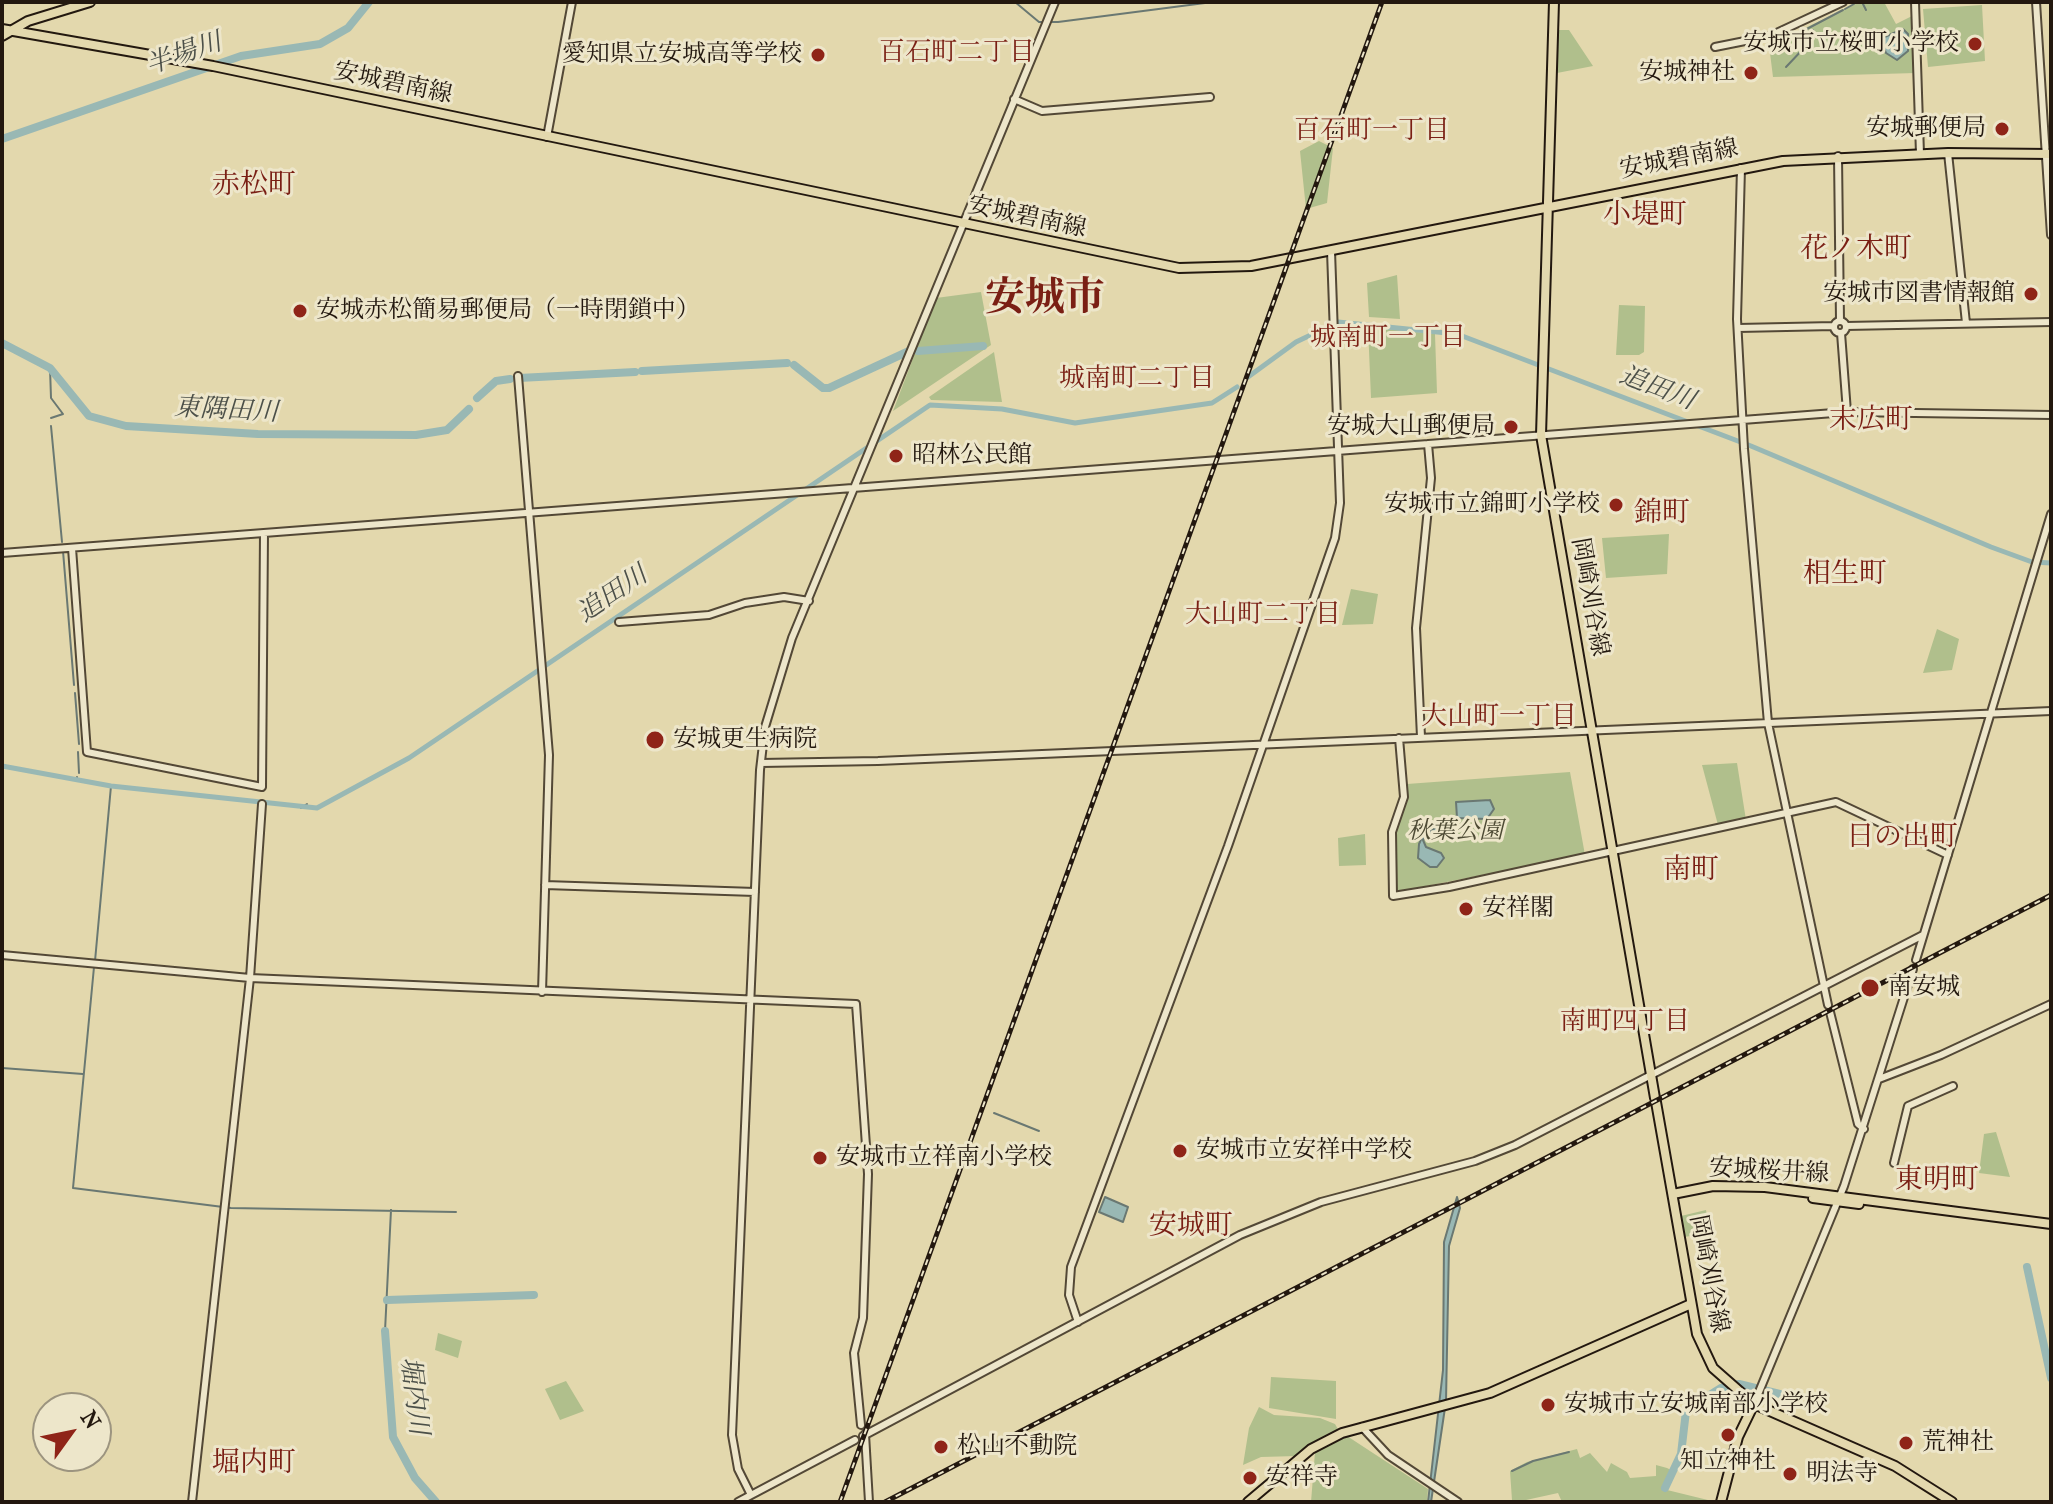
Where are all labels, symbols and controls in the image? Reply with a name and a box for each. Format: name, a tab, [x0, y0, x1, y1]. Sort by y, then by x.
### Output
water label: 半場川	[142, 28, 226, 82]
place label: 安城市立桜町小学校	[1743, 30, 1959, 58]
marker: 安城市立桜町小学校	[1966, 35, 1984, 53]
district label: 百石町二丁目	[879, 38, 1035, 70]
place label: 愛知県立安城高等学校	[562, 41, 802, 69]
marker: 愛知県立安城高等学校	[809, 46, 827, 64]
street label: 安城碧南線	[331, 57, 455, 111]
place label: 安城神社	[1639, 59, 1735, 87]
marker: 安城神社	[1742, 64, 1760, 82]
place label: 安城郵便局	[1866, 115, 1986, 143]
district label: 百石町一丁目	[1294, 116, 1450, 148]
marker: 安城郵便局	[1993, 120, 2011, 138]
street label: 安城碧南線	[1617, 134, 1741, 186]
district label: 赤松町	[212, 169, 296, 203]
street label: 安城碧南線	[965, 191, 1089, 245]
district label: 小堤町	[1603, 199, 1687, 233]
district label: 花ノ木町	[1800, 233, 1912, 267]
district label: 安城市	[985, 276, 1105, 324]
place label: 安城市図書情報館	[1823, 280, 2015, 308]
marker: 安城市図書情報館	[2022, 285, 2040, 303]
place label: 安城赤松簡易郵便局（一時閉鎖中）	[316, 297, 700, 325]
marker: 安城赤松簡易郵便局（一時閉鎖中）	[291, 302, 309, 320]
district label: 城南町一丁目	[1310, 323, 1466, 355]
water label: 追田川	[1615, 360, 1699, 418]
district label: 城南町二丁目	[1059, 364, 1215, 396]
water label: 東隅田川	[173, 393, 279, 429]
district label: 末広町	[1829, 404, 1913, 438]
place label: 安城大山郵便局	[1327, 413, 1495, 441]
marker: 安城大山郵便局	[1502, 418, 1520, 436]
place label: 昭林公民館	[912, 442, 1032, 470]
marker: 昭林公民館	[887, 447, 905, 465]
place label: 安城市立錦町小学校	[1384, 491, 1600, 519]
marker: 安城市立錦町小学校	[1607, 496, 1625, 514]
district label: 錦町	[1634, 497, 1690, 531]
street label: 岡崎刈谷線	[1564, 535, 1614, 659]
district label: 相生町	[1803, 558, 1887, 592]
water label: 追田川	[572, 560, 654, 630]
district label: 大山町二丁目	[1185, 600, 1341, 632]
district label: 大山町一丁目	[1421, 702, 1577, 734]
place label: 安城更生病院	[673, 726, 817, 754]
marker: 安城更生病院	[644, 729, 666, 751]
park label: 秋葉公園	[1407, 818, 1503, 846]
district label: 日の出町	[1846, 821, 1958, 855]
district label: 南町	[1663, 854, 1719, 888]
place label: 安祥閣	[1482, 895, 1554, 923]
marker: 安祥閣	[1457, 900, 1475, 918]
place label: 南安城	[1888, 974, 1960, 1002]
marker: 南安城	[1859, 977, 1881, 999]
district label: 南町四丁目	[1560, 1007, 1690, 1039]
place label: 安城市立安祥中学校	[1196, 1137, 1412, 1165]
marker: 安城市立安祥中学校	[1171, 1142, 1189, 1160]
place label: 安城市立祥南小学校	[836, 1144, 1052, 1172]
marker: 安城市立祥南小学校	[811, 1149, 829, 1167]
street label: 安城桜井線	[1708, 1154, 1830, 1190]
district label: 東明町	[1895, 1164, 1979, 1198]
district label: 安城町	[1149, 1210, 1233, 1244]
street label: 岡崎刈谷線	[1682, 1212, 1734, 1336]
water label: 堀内川	[393, 1355, 433, 1437]
place label: 安城市立安城南部小学校	[1564, 1391, 1828, 1419]
north arrow	[32, 1392, 112, 1472]
marker: 安城市立安城南部小学校	[1539, 1396, 1557, 1414]
text: N	[75, 1406, 106, 1434]
marker: 知立神社	[1719, 1426, 1737, 1444]
place label: 荒神社	[1922, 1429, 1994, 1457]
place label: 松山不動院	[957, 1433, 1077, 1461]
marker: 荒神社	[1897, 1434, 1915, 1452]
marker: 松山不動院	[932, 1438, 950, 1456]
district label: 堀内町	[212, 1447, 296, 1481]
place label: 知立神社	[1680, 1448, 1776, 1476]
place label: 明法寺	[1806, 1460, 1878, 1488]
place label: 安祥寺	[1266, 1464, 1338, 1492]
marker: 明法寺	[1781, 1465, 1799, 1483]
marker: 安祥寺	[1241, 1469, 1259, 1487]

